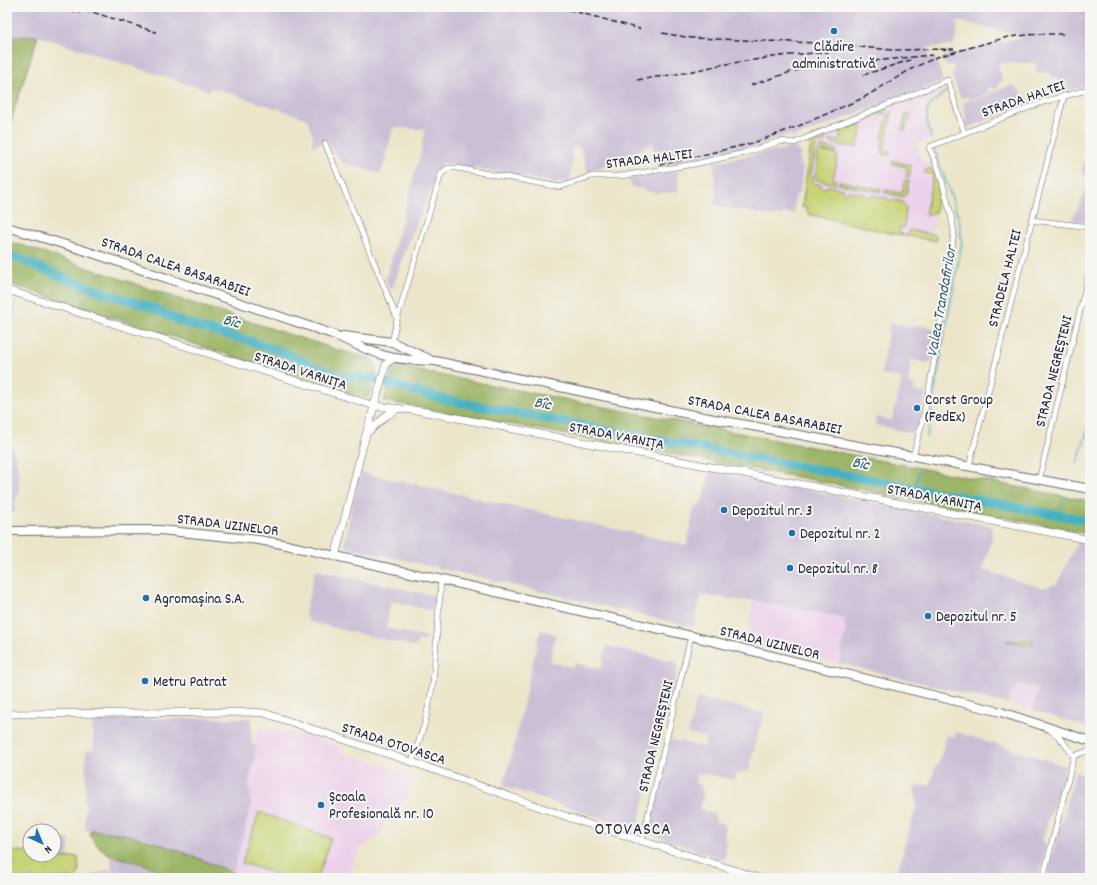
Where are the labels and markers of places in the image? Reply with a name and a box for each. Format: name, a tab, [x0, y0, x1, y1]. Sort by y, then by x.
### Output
marker: Clădire administrativă	[829, 26, 839, 36]
place label: Clădire administrativă	[792, 37, 876, 76]
place label: Corst Group (FedEx)	[925, 390, 993, 429]
marker: Corst Group (FedEx)	[912, 403, 922, 413]
place label: Depozitul nr. 3	[732, 501, 812, 523]
marker: Depozitul nr. 3	[719, 505, 729, 515]
place label: Depozitul nr. 2	[800, 524, 880, 546]
marker: Depozitul nr. 2	[787, 528, 797, 538]
place label: Depozitul nr. 8	[798, 559, 878, 581]
marker: Depozitul nr. 8	[785, 563, 795, 573]
place label: Agromașina S.A.	[154, 589, 245, 611]
marker: Agromașina S.A.	[141, 593, 151, 603]
place label: Depozitul nr. 5	[936, 607, 1017, 629]
marker: Depozitul nr. 5	[923, 611, 933, 621]
place label: Metru Patrat	[153, 672, 227, 694]
marker: Metru Patrat	[140, 676, 150, 686]
place label: Școala Profesională nr. 10	[329, 787, 434, 826]
marker: Școala Profesională nr. 10	[316, 800, 326, 810]

